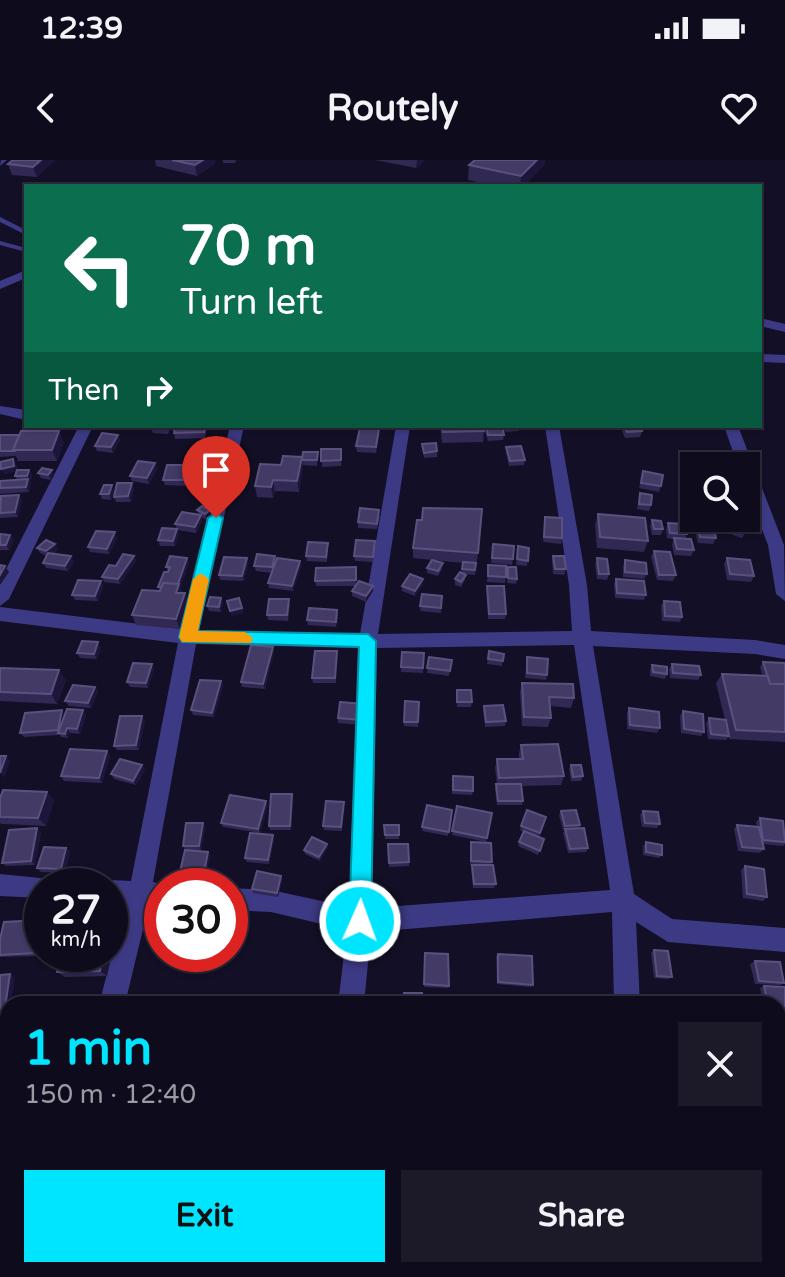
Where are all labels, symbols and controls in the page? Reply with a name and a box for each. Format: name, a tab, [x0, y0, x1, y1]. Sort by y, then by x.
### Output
text: 12:39	[40, 10, 123, 47]
icon: back	[24, 86, 68, 130]
icon: heart	[717, 86, 761, 130]
text: Routely	[327, 87, 458, 130]
text: 70 m	[180, 213, 316, 280]
icon: left	[48, 216, 152, 320]
text: Turn left	[180, 281, 323, 324]
icon: right	[136, 368, 180, 412]
text: Then	[48, 372, 120, 409]
pin	[182, 436, 250, 518]
icon: arrive	[194, 448, 238, 492]
map controls	[680, 452, 760, 532]
button: search	[680, 452, 760, 532]
speed limit sign: 30	[144, 868, 248, 972]
position arrow	[318, 879, 402, 963]
text: 27	[51, 886, 101, 934]
text: km/h	[51, 928, 101, 952]
text: 1 min	[24, 1020, 152, 1078]
button: close	[678, 1022, 762, 1106]
text: 150 m · 12:40	[24, 1079, 196, 1110]
button: Exit	[24, 1170, 385, 1262]
button: Share	[401, 1170, 762, 1262]

